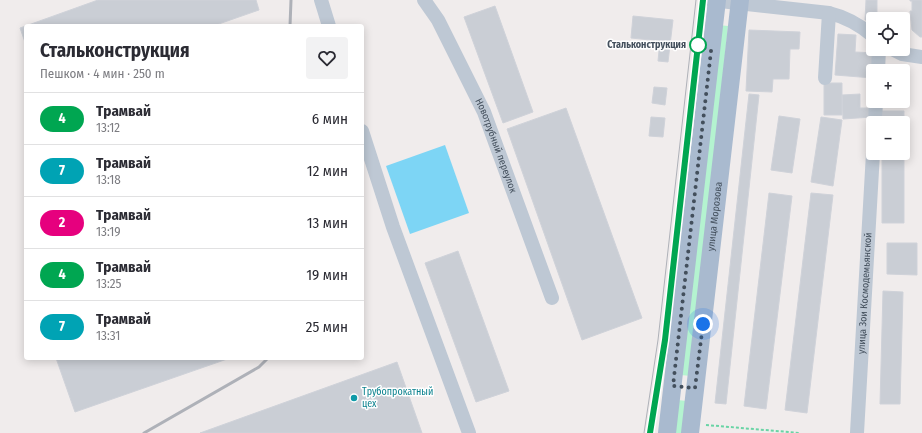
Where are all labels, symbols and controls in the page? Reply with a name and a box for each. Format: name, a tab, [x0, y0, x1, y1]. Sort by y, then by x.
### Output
map controls	[866, 12, 910, 160]
button: locate	[866, 12, 910, 56]
marker: Стальконструкция	[689, 36, 707, 54]
button: heart	[306, 37, 348, 79]
text: Стальконструкция	[40, 39, 190, 62]
place label: Стальконструкция	[607, 39, 686, 51]
button: +	[866, 64, 910, 108]
text: Пешком · 4 мин · 250 m	[40, 66, 165, 81]
street label: Новотрубный переулок	[472, 97, 519, 195]
text: Трамвай	[96, 102, 151, 120]
text: 4	[58, 110, 66, 127]
text: 6 мин	[312, 110, 348, 128]
button: −	[866, 116, 910, 160]
text: 13:12	[96, 120, 120, 135]
text: Трамвай	[96, 154, 151, 172]
text: 7	[59, 162, 65, 179]
text: 12 мин	[307, 162, 348, 180]
text: 13:18	[96, 172, 121, 187]
street label: улица Морозова	[705, 181, 725, 252]
text: Трамвай	[96, 206, 151, 224]
text: 2	[59, 214, 65, 231]
text: 13 мин	[307, 214, 348, 232]
text: 13:19	[96, 224, 121, 239]
street label: улица Зои Космодемьянской	[856, 232, 874, 354]
text: Трамвай	[96, 258, 151, 276]
text: 4	[58, 266, 66, 283]
text: 19 мин	[306, 266, 348, 284]
text: 13:25	[96, 276, 121, 291]
text: Трамвай	[96, 310, 151, 328]
your location	[693, 314, 713, 334]
text: 7	[59, 318, 65, 335]
text: 25 мин	[306, 318, 348, 336]
text: 13:31	[96, 328, 120, 343]
place label: Трубопрокатный цех	[362, 386, 433, 410]
marker: Трубопрокатный цех	[349, 393, 359, 403]

